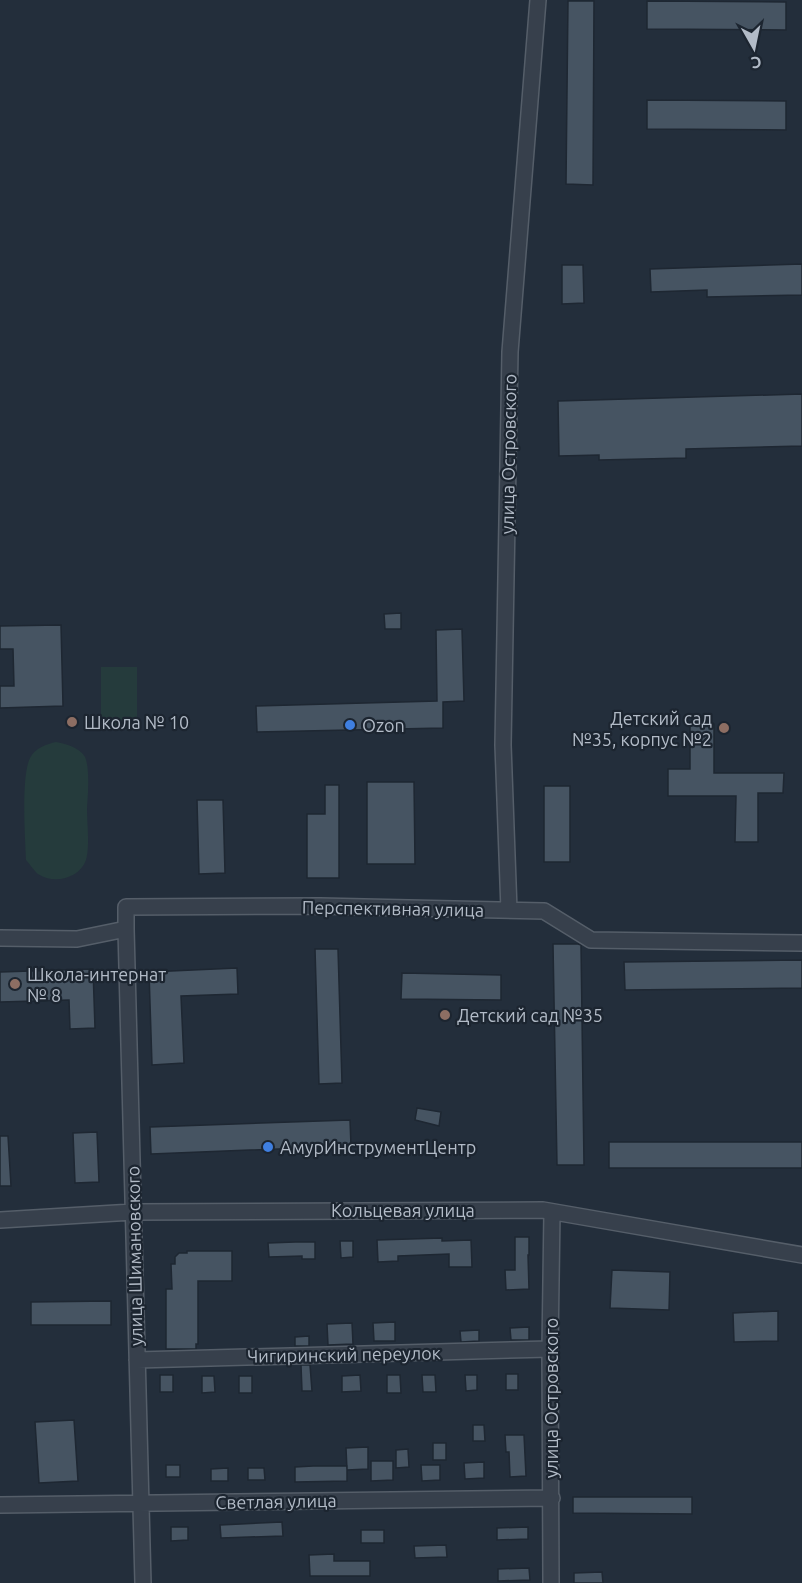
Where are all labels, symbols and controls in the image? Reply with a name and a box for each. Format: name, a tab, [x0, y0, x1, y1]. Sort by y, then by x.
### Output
north arrow	[724, 18, 784, 78]
text: С	[750, 53, 763, 73]
street label: улица Островского	[497, 374, 519, 534]
place label: Детский сад №35, корпус №2	[572, 708, 712, 749]
place label: Школа № 10	[84, 712, 189, 732]
marker: Школа № 10	[65, 715, 79, 729]
place label: Ozon	[362, 715, 405, 735]
marker: Ozon	[343, 718, 357, 732]
marker: Детский сад №35, корпус №2	[717, 721, 731, 735]
street label: Перспективная улица	[302, 896, 484, 920]
place label: Школа-интернат № 8	[27, 964, 166, 1005]
marker: Школа-интернат № 8	[8, 977, 22, 991]
place label: Детский сад №35	[457, 1005, 603, 1025]
marker: Детский сад №35	[438, 1008, 452, 1022]
place label: АмурИнструментЦентр	[280, 1137, 476, 1157]
marker: АмурИнструментЦентр	[261, 1140, 275, 1154]
street label: улица Шимановского	[122, 1166, 146, 1346]
street label: Кольцевая улица	[331, 1200, 475, 1220]
street label: улица Островского	[541, 1318, 561, 1478]
street label: Чигиринский переулок	[247, 1342, 441, 1366]
street label: Светлая улица	[215, 1490, 337, 1512]

